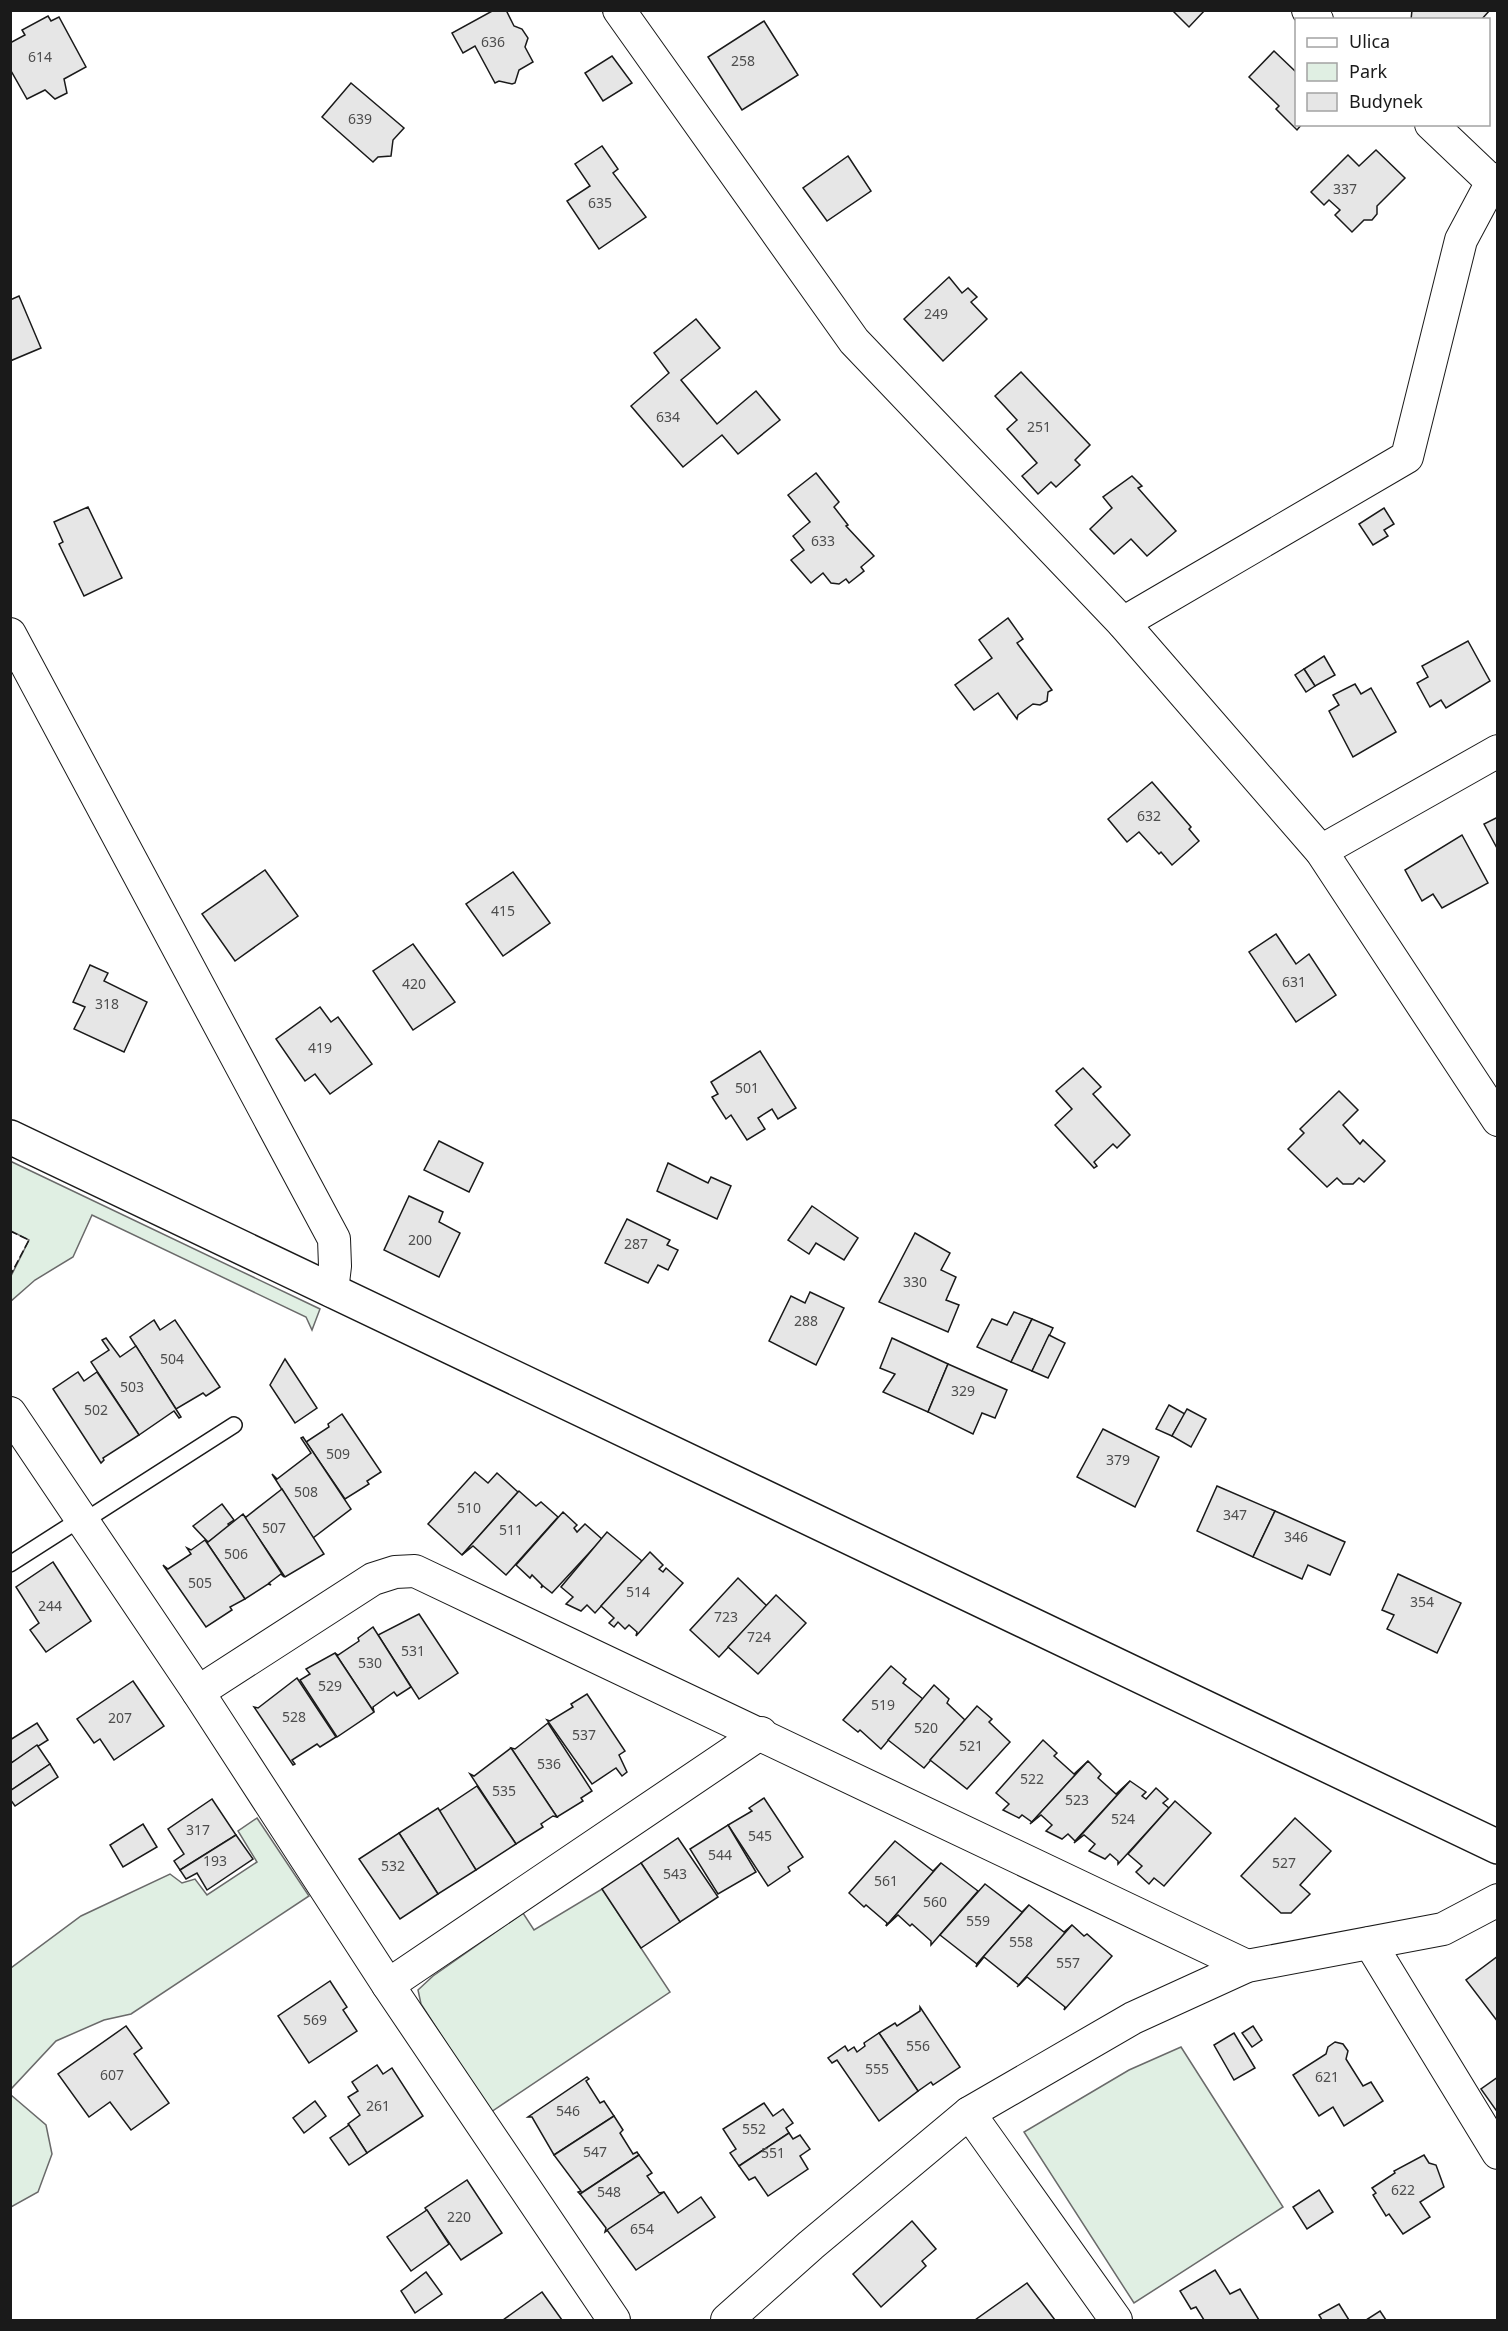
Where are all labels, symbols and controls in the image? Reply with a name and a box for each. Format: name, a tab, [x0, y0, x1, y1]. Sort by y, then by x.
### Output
legend	[1295, 18, 1490, 126]
text: Ulica	[1349, 29, 1390, 53]
house number: 636	[481, 32, 505, 51]
house number: 614	[28, 47, 52, 66]
house number: 258	[731, 51, 755, 70]
text: Park	[1349, 59, 1387, 83]
text: Budynek	[1349, 89, 1423, 113]
house number: 639	[348, 109, 372, 128]
house number: 337	[1333, 179, 1357, 198]
house number: 635	[588, 193, 612, 212]
house number: 249	[924, 304, 948, 323]
house number: 634	[656, 407, 680, 426]
house number: 251	[1027, 417, 1051, 436]
house number: 633	[811, 531, 835, 550]
house number: 632	[1137, 806, 1161, 825]
house number: 415	[491, 901, 515, 920]
house number: 631	[1282, 972, 1306, 991]
house number: 420	[402, 974, 426, 993]
house number: 318	[95, 994, 119, 1013]
house number: 419	[308, 1038, 332, 1057]
house number: 501	[735, 1078, 759, 1097]
house number: 200	[408, 1230, 432, 1249]
house number: 287	[624, 1234, 648, 1253]
house number: 330	[903, 1272, 927, 1291]
house number: 288	[794, 1311, 818, 1330]
house number: 504	[160, 1349, 184, 1368]
house number: 503	[120, 1377, 144, 1396]
house number: 329	[951, 1381, 975, 1400]
house number: 502	[84, 1400, 108, 1419]
house number: 509	[326, 1444, 350, 1463]
house number: 379	[1106, 1450, 1130, 1469]
house number: 508	[294, 1482, 318, 1501]
house number: 510	[457, 1498, 481, 1517]
house number: 347	[1223, 1505, 1247, 1524]
house number: 507	[262, 1518, 286, 1537]
house number: 511	[499, 1520, 523, 1539]
house number: 346	[1284, 1527, 1308, 1546]
house number: 506	[224, 1544, 248, 1563]
house number: 505	[188, 1573, 212, 1592]
house number: 514	[626, 1582, 650, 1601]
house number: 354	[1410, 1592, 1434, 1611]
house number: 244	[38, 1596, 62, 1615]
house number: 723	[714, 1607, 738, 1626]
house number: 724	[747, 1627, 771, 1646]
house number: 531	[401, 1641, 425, 1660]
house number: 530	[358, 1653, 382, 1672]
house number: 529	[318, 1676, 342, 1695]
house number: 519	[871, 1695, 895, 1714]
house number: 528	[282, 1707, 306, 1726]
house number: 207	[108, 1708, 132, 1727]
house number: 520	[914, 1718, 938, 1737]
house number: 537	[572, 1725, 596, 1744]
house number: 521	[959, 1736, 983, 1755]
house number: 536	[537, 1754, 561, 1773]
house number: 522	[1020, 1769, 1044, 1788]
house number: 535	[492, 1781, 516, 1800]
house number: 523	[1065, 1790, 1089, 1809]
house number: 524	[1111, 1809, 1135, 1828]
house number: 317	[186, 1820, 210, 1839]
house number: 545	[748, 1826, 772, 1845]
house number: 544	[708, 1845, 732, 1864]
house number: 193	[203, 1851, 227, 1870]
house number: 527	[1272, 1853, 1296, 1872]
house number: 532	[381, 1856, 405, 1875]
house number: 543	[663, 1864, 687, 1883]
house number: 561	[874, 1871, 898, 1890]
house number: 560	[923, 1892, 947, 1911]
house number: 559	[966, 1911, 990, 1930]
house number: 558	[1009, 1932, 1033, 1951]
house number: 557	[1056, 1953, 1080, 1972]
house number: 569	[303, 2010, 327, 2029]
house number: 556	[906, 2036, 930, 2055]
house number: 555	[865, 2059, 889, 2078]
house number: 607	[100, 2065, 124, 2084]
house number: 621	[1315, 2067, 1339, 2086]
house number: 261	[366, 2096, 390, 2115]
house number: 546	[556, 2101, 580, 2120]
house number: 552	[742, 2119, 766, 2138]
house number: 547	[583, 2142, 607, 2161]
house number: 551	[761, 2143, 785, 2162]
house number: 622	[1391, 2180, 1415, 2199]
house number: 548	[597, 2182, 621, 2201]
house number: 220	[447, 2207, 471, 2226]
house number: 654	[630, 2219, 654, 2238]

